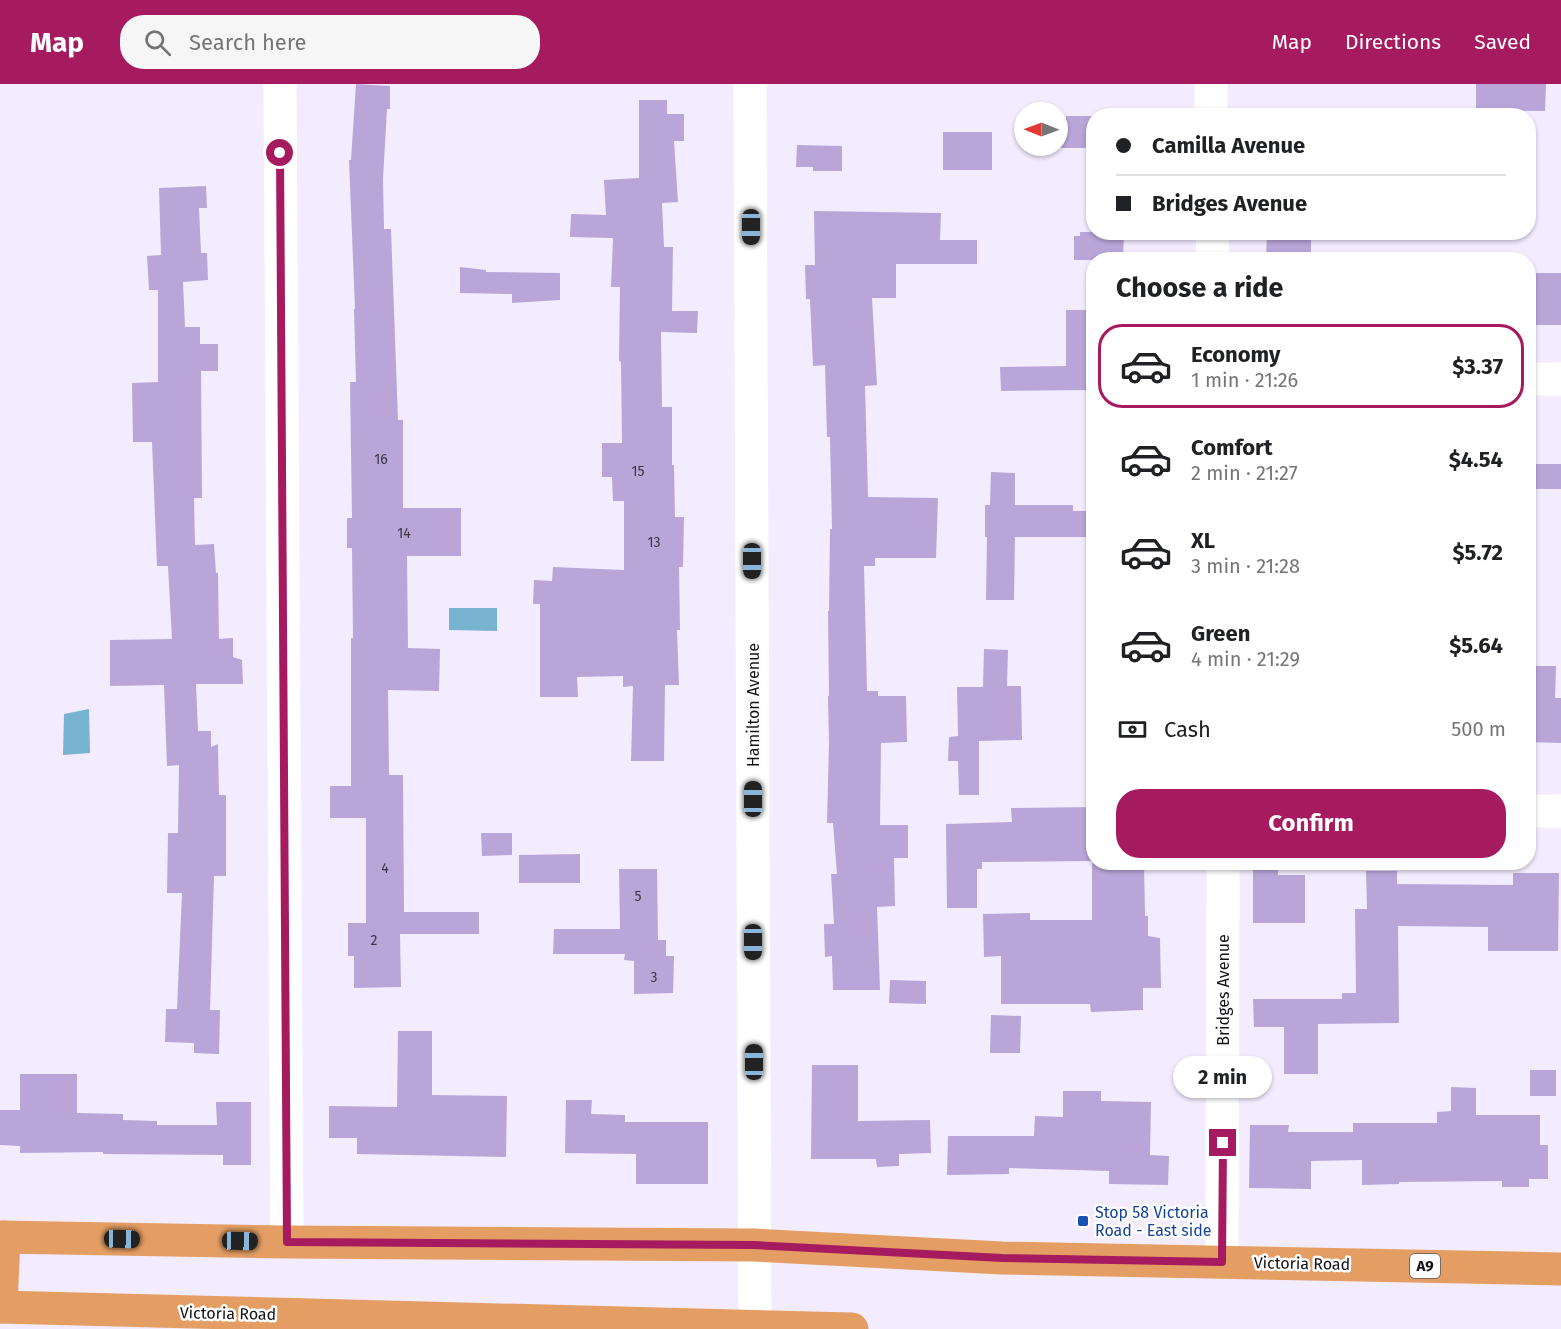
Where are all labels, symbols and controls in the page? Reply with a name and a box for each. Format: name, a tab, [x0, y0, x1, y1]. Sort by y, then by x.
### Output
search box	[120, 15, 540, 69]
text: Map	[30, 26, 84, 59]
icon: search	[141, 26, 174, 59]
text: Search here	[189, 29, 307, 56]
text: Map	[1272, 29, 1312, 55]
text: Directions	[1345, 29, 1441, 55]
text: Saved	[1474, 29, 1531, 55]
north arrow	[1014, 102, 1068, 156]
map controls	[1014, 102, 1068, 156]
text: Camilla Avenue	[1152, 132, 1305, 159]
route start	[266, 139, 293, 166]
text: Bridges Avenue	[1152, 190, 1307, 217]
car	[742, 209, 760, 245]
text: Choose a ride	[1116, 272, 1283, 304]
icon: car	[1119, 339, 1173, 393]
text: Economy	[1191, 341, 1280, 368]
text: $3.37	[1452, 353, 1503, 380]
text: 1 min · 21:26	[1191, 368, 1298, 392]
icon: car	[1119, 432, 1173, 486]
text: Comfort	[1191, 434, 1272, 461]
text: $4.54	[1449, 446, 1503, 473]
house number: 16	[374, 451, 388, 468]
text: 2 min · 21:27	[1191, 461, 1298, 485]
house number: 15	[631, 463, 645, 480]
house number: 14	[397, 525, 411, 542]
icon: car	[1119, 525, 1173, 579]
text: XL	[1191, 527, 1215, 554]
house number: 13	[647, 534, 661, 551]
text: $5.72	[1452, 539, 1503, 566]
car	[743, 543, 761, 579]
text: 3 min · 21:28	[1191, 554, 1300, 578]
icon: car	[1119, 618, 1173, 672]
text: Green	[1191, 620, 1250, 647]
text: $5.64	[1449, 632, 1503, 659]
street label: Hamilton Avenue	[744, 643, 763, 767]
text: 4 min · 21:29	[1191, 647, 1300, 671]
icon: cash	[1116, 713, 1149, 746]
text: Cash	[1164, 716, 1211, 743]
text: 500 m	[1451, 717, 1506, 741]
car	[744, 781, 762, 817]
button: Confirm	[1116, 789, 1506, 858]
house number: 4	[381, 860, 389, 877]
house number: 5	[634, 888, 642, 905]
car	[744, 924, 762, 960]
house number: 2	[371, 932, 378, 949]
street label: Bridges Avenue	[1214, 934, 1233, 1046]
house number: 3	[651, 969, 658, 986]
car	[745, 1044, 763, 1080]
callout: 2 min	[1174, 1056, 1272, 1098]
text: 2 min	[1198, 1065, 1247, 1089]
route end	[1209, 1129, 1236, 1156]
place label: Stop 58 Victoria Road - East side	[1095, 1203, 1212, 1240]
marker: Stop 58 Victoria Road - East side	[1076, 1214, 1090, 1228]
car	[104, 1230, 140, 1248]
car	[222, 1232, 258, 1250]
street label: Victoria Road	[1254, 1253, 1350, 1274]
road number: A9	[1410, 1254, 1440, 1278]
street label: Victoria Road	[180, 1303, 276, 1324]

